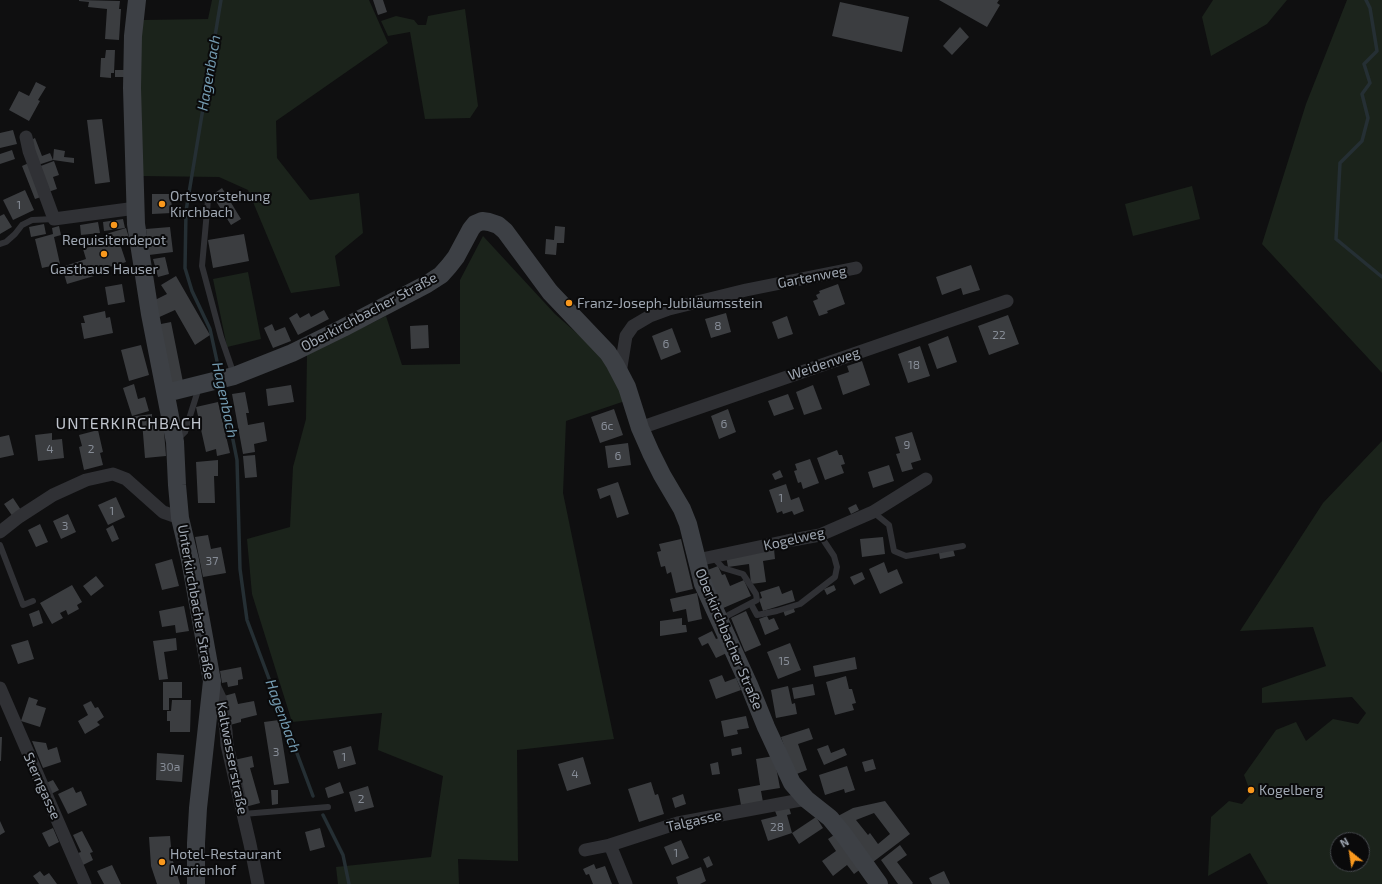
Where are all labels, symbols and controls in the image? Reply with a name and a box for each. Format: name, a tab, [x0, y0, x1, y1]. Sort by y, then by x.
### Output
water label: Hagenbach	[193, 33, 225, 113]
place label: Ortsvorstehung Kirchbach	[170, 188, 270, 220]
house number: 1	[17, 198, 21, 212]
marker: Ortsvorstehung Kirchbach	[157, 199, 167, 209]
marker: Requisitendepot	[109, 220, 119, 230]
place label: Requisitendepot	[62, 232, 166, 248]
marker: Gasthaus Hauser	[99, 249, 109, 259]
place label: Gasthaus Hauser	[50, 261, 158, 277]
street label: Gartenweg	[776, 262, 848, 292]
street label: Oberkirchbacher Straße	[298, 269, 440, 355]
place label: Franz-Joseph-Jubiläumsstein	[577, 295, 763, 311]
marker: Franz-Joseph-Jubiläumsstein	[564, 298, 574, 308]
house number: 8	[714, 319, 722, 333]
house number: 22	[992, 328, 1006, 342]
house number: 6	[663, 337, 669, 351]
street label: Weidenweg	[786, 344, 862, 384]
house number: 18	[908, 358, 920, 372]
water label: Hagenbach	[208, 360, 242, 440]
district label: UNTERKIRCHBACH	[55, 414, 203, 434]
house number: 6	[721, 417, 727, 431]
house number: 6c	[601, 419, 613, 433]
house number: 9	[904, 438, 910, 452]
house number: 4	[46, 442, 54, 456]
house number: 2	[88, 442, 94, 456]
house number: 6	[615, 449, 621, 463]
house number: 1	[779, 491, 783, 505]
house number: 1	[110, 504, 114, 518]
house number: 3	[62, 519, 68, 533]
street label: Unterkirchbacher Straße	[174, 523, 218, 681]
street label: Kogelweg	[762, 524, 826, 554]
house number: 37	[206, 554, 218, 568]
street label: Oberkirchbacher Straße	[692, 566, 766, 712]
house number: 15	[778, 654, 790, 668]
water label: Hagenbach	[261, 677, 305, 755]
street label: Kaltwasserstraße	[213, 700, 251, 816]
house number: 3	[273, 745, 279, 759]
street label: Sterngasse	[20, 750, 64, 822]
house number: 1	[342, 750, 346, 764]
house number: 30a	[160, 760, 180, 774]
house number: 4	[571, 767, 579, 781]
place label: Kogelberg	[1259, 782, 1323, 798]
marker: Kogelberg	[1246, 785, 1256, 795]
house number: 2	[358, 792, 364, 806]
street label: Talgasse	[665, 807, 723, 835]
house number: 28	[770, 820, 784, 834]
north arrow	[1330, 832, 1370, 872]
text: N	[1338, 834, 1351, 850]
place label: Hotel-Restaurant Marienhof	[170, 846, 281, 878]
house number: 1	[674, 846, 678, 860]
marker: Hotel-Restaurant Marienhof	[157, 857, 167, 867]

